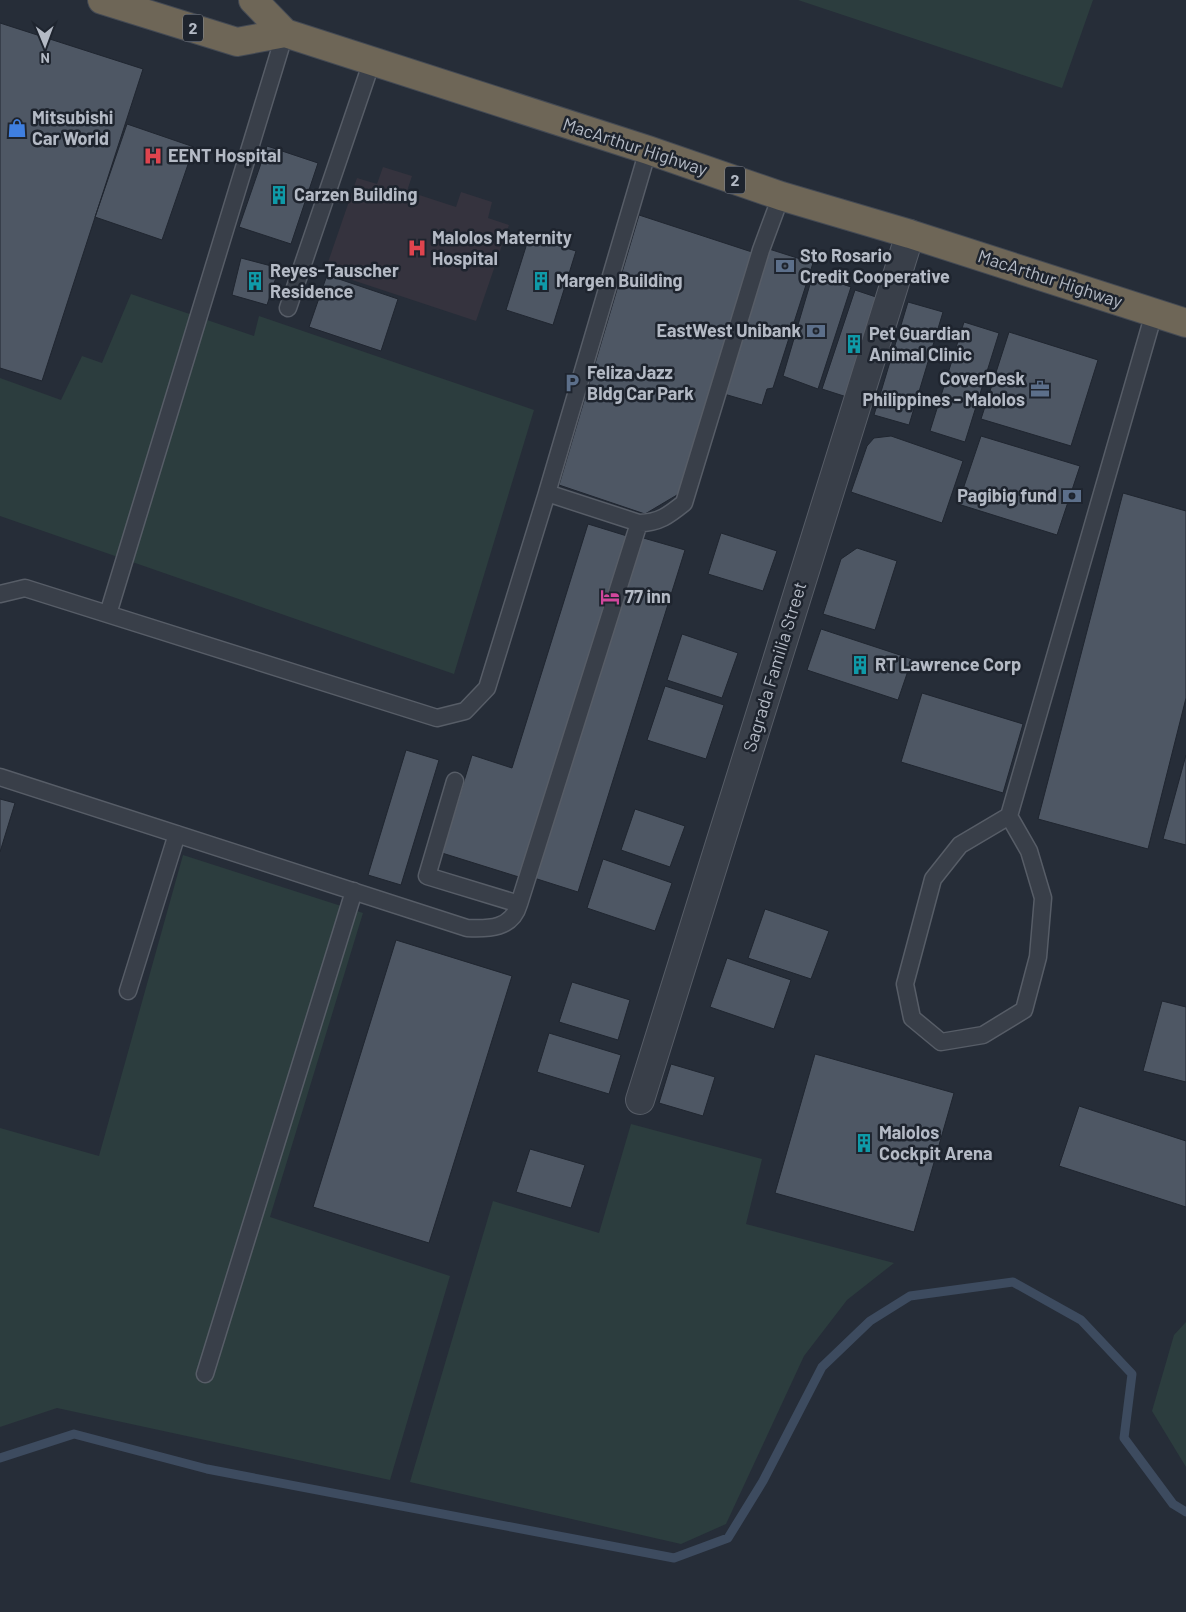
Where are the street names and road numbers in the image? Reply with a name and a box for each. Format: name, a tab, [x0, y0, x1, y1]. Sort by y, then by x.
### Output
road number: 2	[183, 14, 203, 42]
street label: MacArthur Highway	[560, 112, 710, 180]
road number: 2	[725, 166, 745, 194]
street label: MacArthur Highway	[975, 244, 1125, 312]
street label: Sagrada Familia Street	[738, 579, 810, 754]

